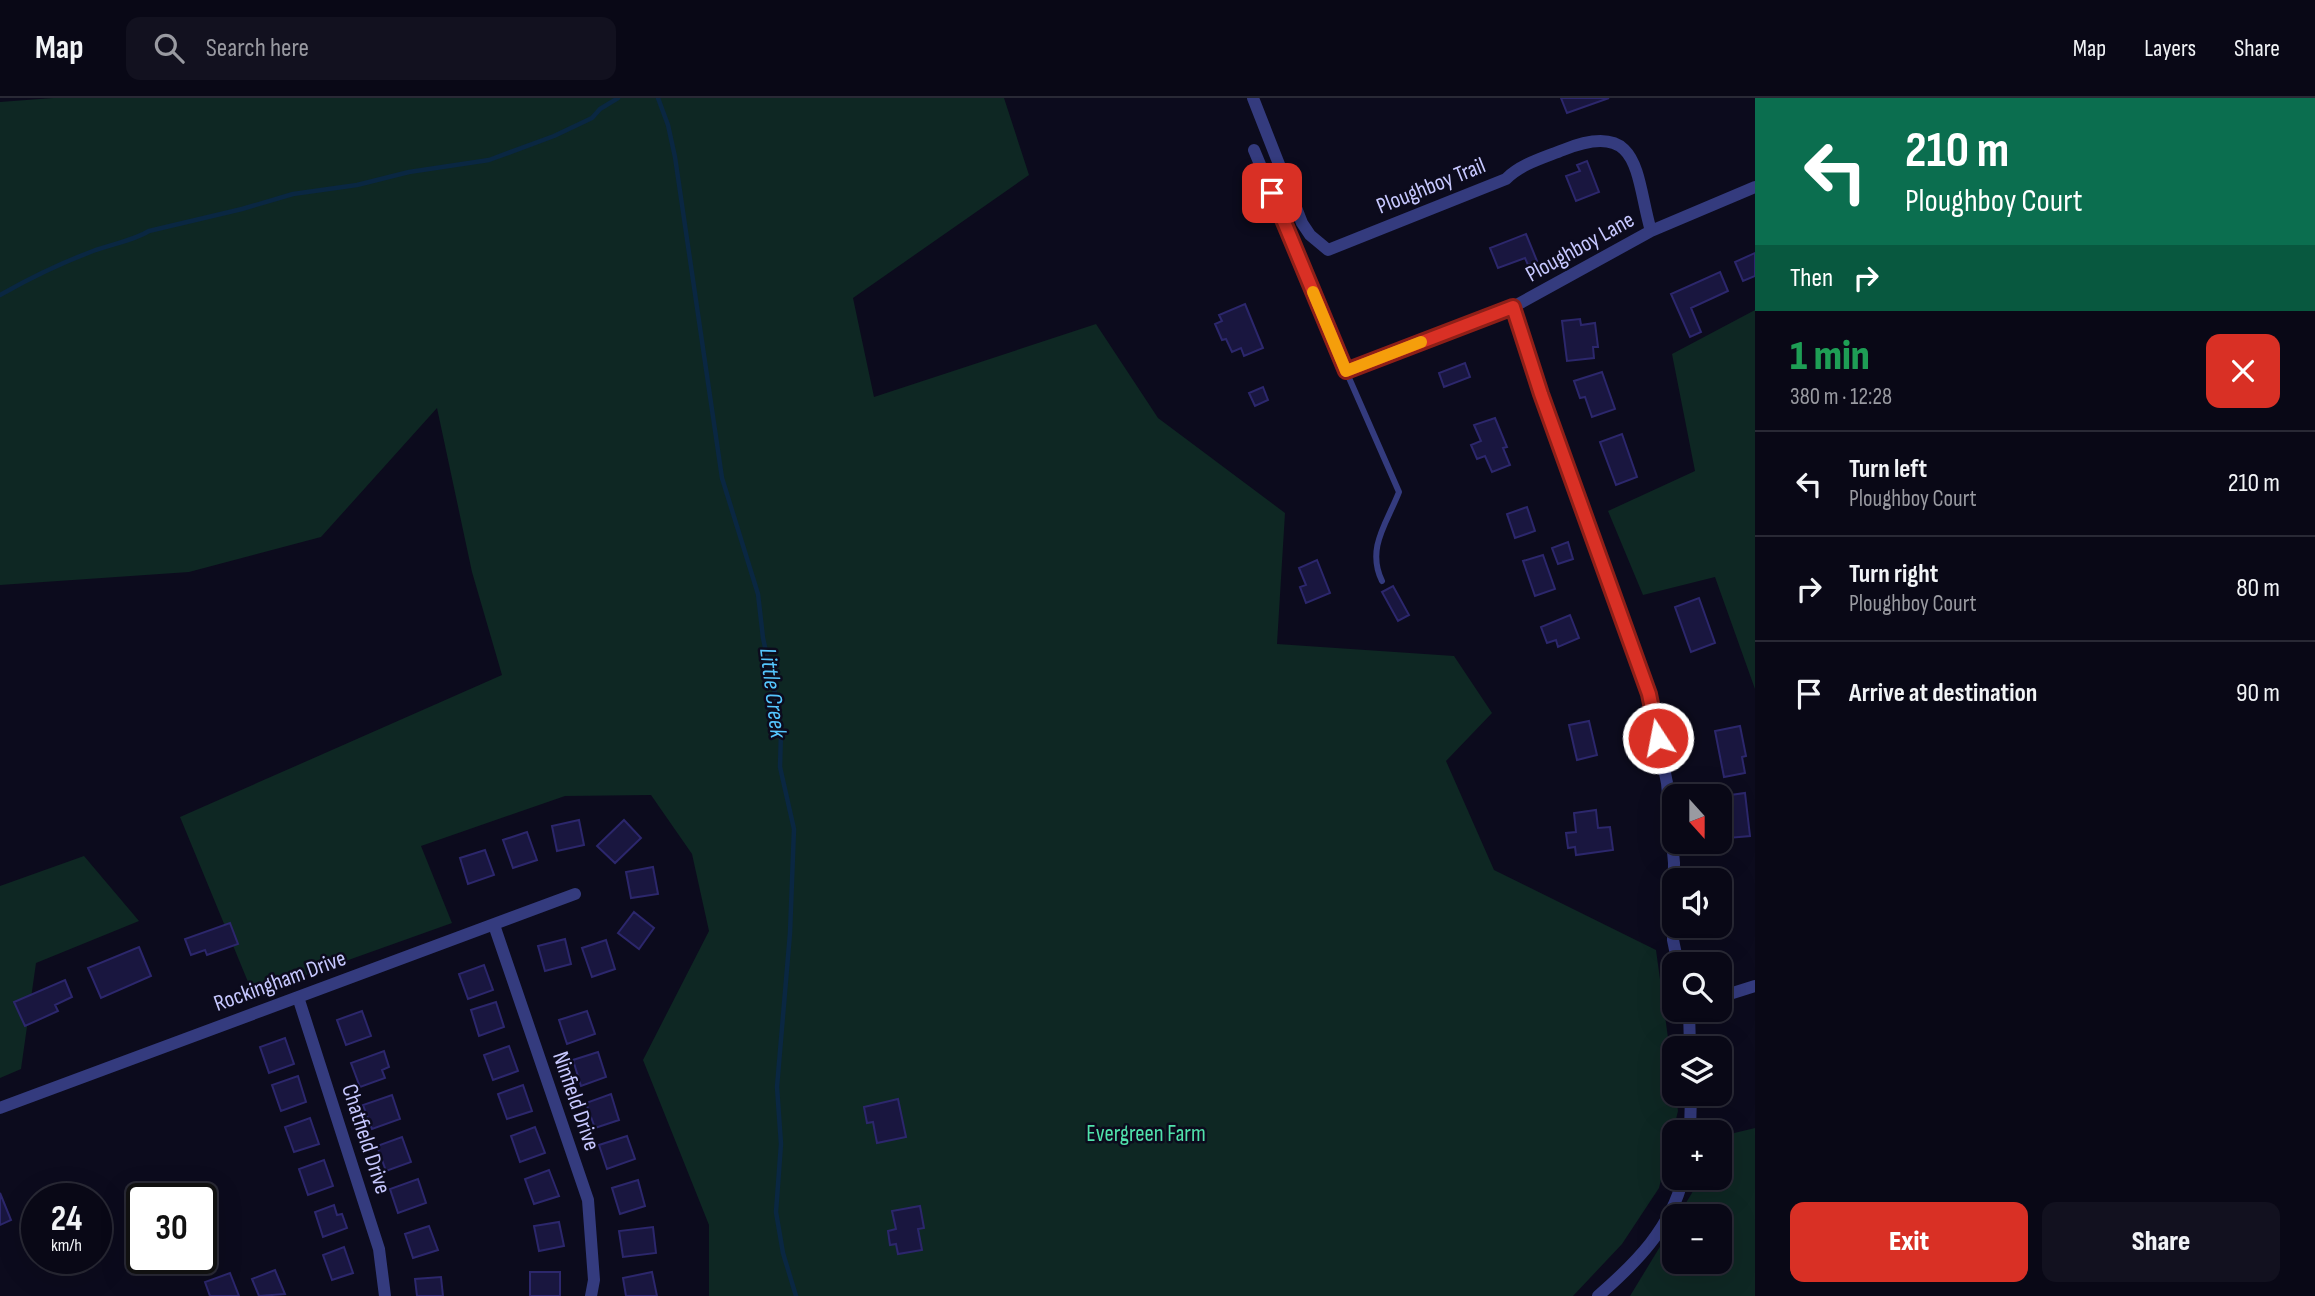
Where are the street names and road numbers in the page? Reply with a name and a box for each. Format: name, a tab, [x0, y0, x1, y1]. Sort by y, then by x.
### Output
street label: Ploughboy Trail	[1372, 152, 1490, 220]
street label: Ploughboy Lane	[1521, 206, 1639, 288]
street label: Rockingham Drive	[210, 944, 350, 1018]
street label: Ninfield Drive	[546, 1048, 606, 1154]
street label: Chatfield Drive	[335, 1081, 397, 1197]

